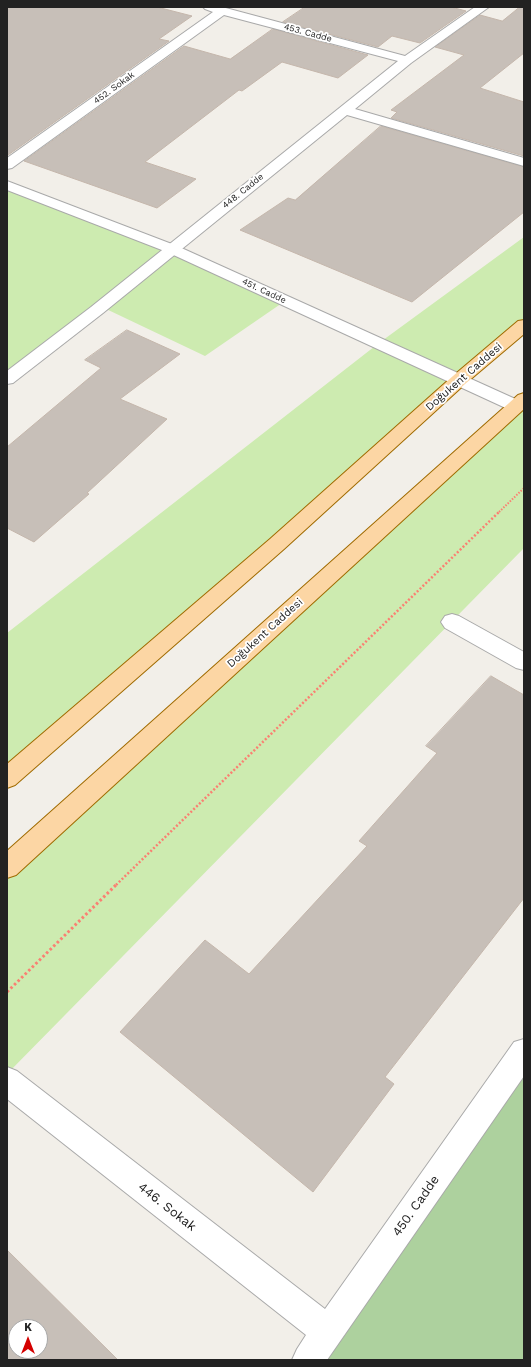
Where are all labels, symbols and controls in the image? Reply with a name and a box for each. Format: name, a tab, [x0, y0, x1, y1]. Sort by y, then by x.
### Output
street label: 453. Cadde	[283, 21, 333, 45]
street label: 452. Sokak	[91, 70, 137, 106]
street label: 448. Cadde	[220, 171, 266, 211]
street label: 451. Cadde	[240, 276, 288, 306]
street label: Doğukent Caddesi	[423, 340, 505, 414]
street label: Doğukent Caddesi	[224, 596, 306, 670]
street label: 450. Cadde	[389, 1172, 443, 1240]
street label: 446. Sokak	[135, 1179, 199, 1235]
north arrow	[8, 1319, 48, 1359]
text: K	[24, 1321, 32, 1334]

